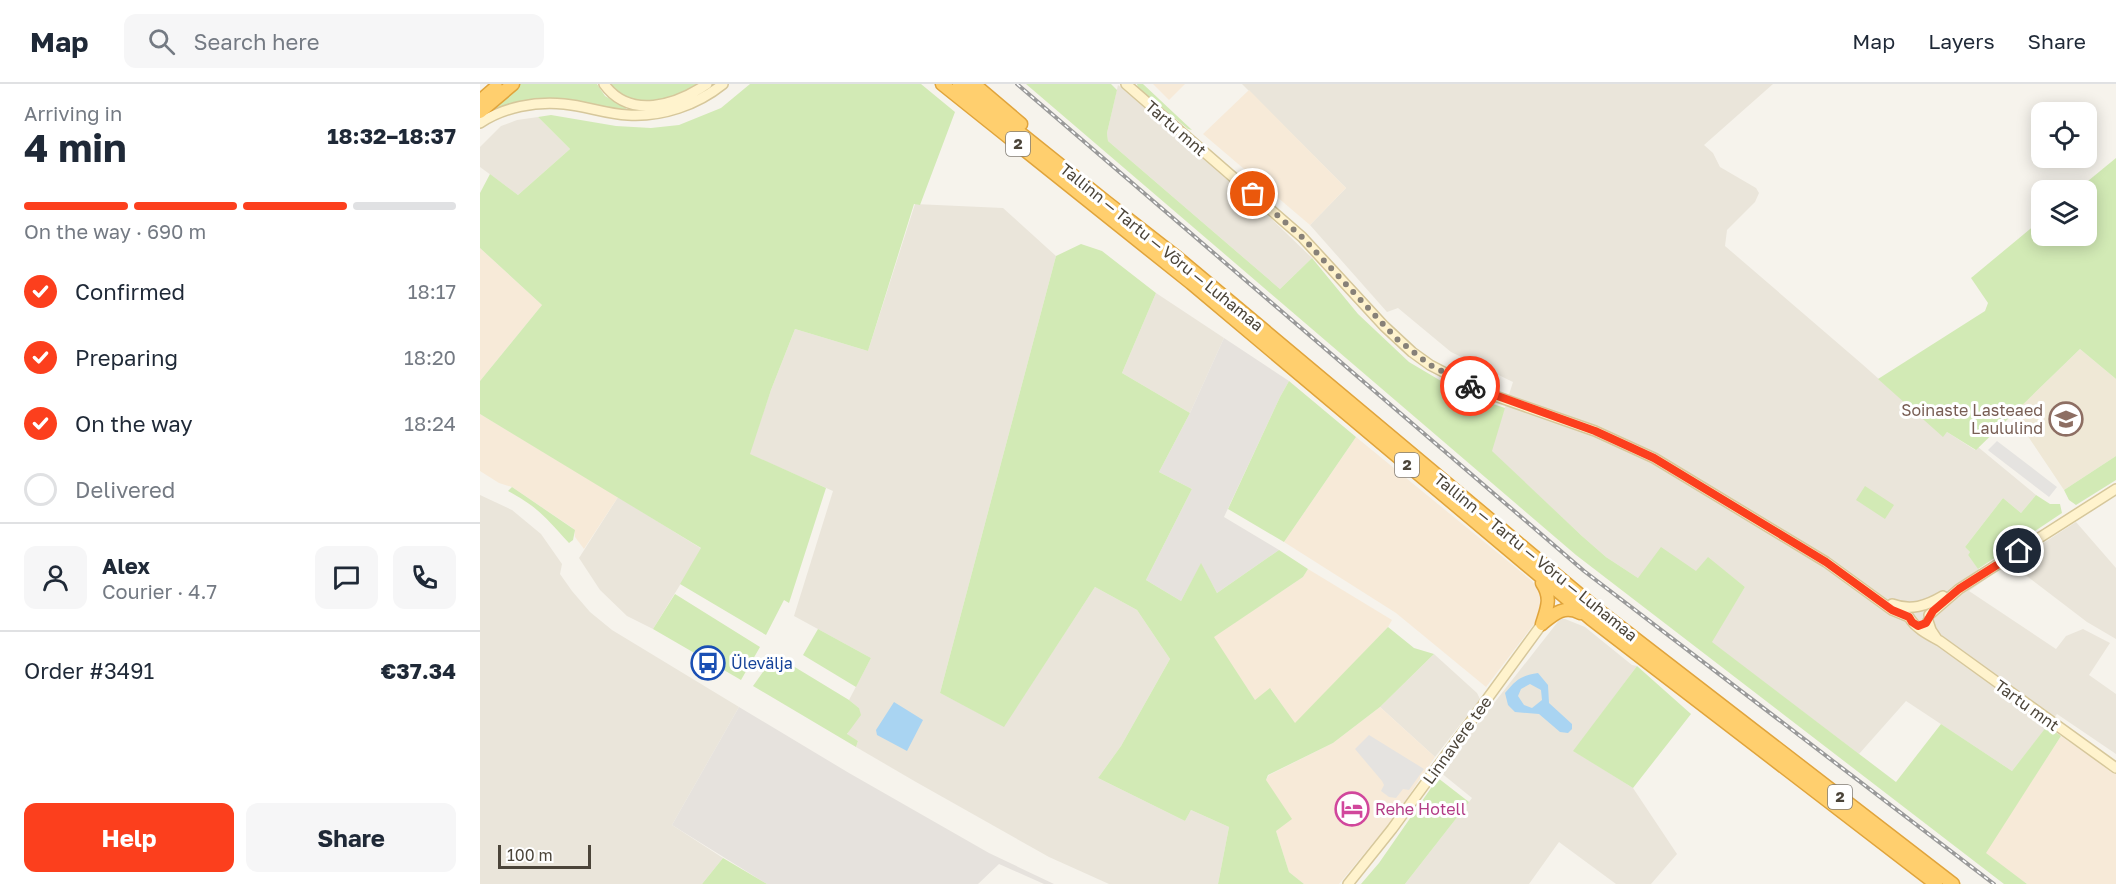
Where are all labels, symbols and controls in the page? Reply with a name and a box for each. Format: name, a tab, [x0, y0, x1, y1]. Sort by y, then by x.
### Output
search box	[124, 14, 544, 68]
text: Map	[30, 25, 88, 58]
icon: search	[145, 25, 178, 58]
text: Search here	[193, 28, 319, 55]
text: Map	[1852, 28, 1895, 54]
text: Layers	[1928, 28, 1995, 54]
text: Share	[2028, 28, 2086, 54]
street label: Tartu mnt	[1141, 96, 1211, 160]
text: Arriving in	[24, 101, 122, 125]
map controls	[2031, 102, 2097, 246]
button: locate	[2031, 102, 2097, 168]
text: 18:32–18:37	[327, 122, 456, 149]
text: 4 min	[24, 124, 127, 171]
road number: 2	[1006, 132, 1030, 156]
street label: Tallinn — Tartu — Võru — Luhamaa	[1056, 159, 1268, 335]
pin	[1227, 168, 1278, 219]
icon: bag	[1236, 177, 1269, 210]
button: layers	[2031, 180, 2097, 246]
text: On the way · 690 m	[24, 219, 206, 243]
icon: check	[24, 275, 57, 308]
text: Confirmed	[75, 278, 185, 305]
text: 18:17	[408, 279, 456, 303]
icon: check	[24, 341, 57, 374]
text: Preparing	[75, 344, 178, 371]
text: 18:20	[404, 345, 456, 369]
courier	[1440, 356, 1500, 416]
icon: bike	[1454, 370, 1487, 403]
place label: Soinaste Lasteaed Laululind	[1901, 400, 2043, 438]
school or university icon: Soinaste Lasteaed Laululind	[2048, 401, 2084, 437]
icon: check	[24, 407, 57, 440]
text: On the way	[75, 410, 193, 437]
text: 18:24	[404, 411, 456, 435]
road number: 2	[1395, 453, 1419, 477]
street label: Tallinn — Tartu — Võru — Luhamaa	[1430, 469, 1642, 645]
text: Delivered	[75, 476, 175, 503]
pin	[1993, 525, 2044, 576]
icon: home	[2002, 534, 2035, 567]
button: person	[24, 546, 87, 609]
button: chat	[315, 546, 378, 609]
button: phone	[393, 546, 456, 609]
text: Alex	[102, 552, 150, 579]
text: Courier · 4.7	[102, 579, 217, 603]
bus stop icon: Ülevälja	[690, 645, 726, 681]
place label: Ülevälja	[731, 653, 793, 673]
text: Order #3491	[24, 657, 154, 684]
text: €37.34	[381, 657, 456, 684]
street label: Tartu mnt	[1991, 675, 2063, 735]
street label: Linnavere tee	[1418, 692, 1496, 788]
road number: 2	[1828, 785, 1852, 809]
hotel icon: Rehe Hotell	[1334, 791, 1370, 827]
place label: Rehe Hotell	[1375, 799, 1466, 819]
button: Help	[24, 803, 234, 872]
button: Share	[246, 803, 456, 872]
scale bar	[498, 842, 591, 870]
text: 100 m	[507, 845, 553, 865]

